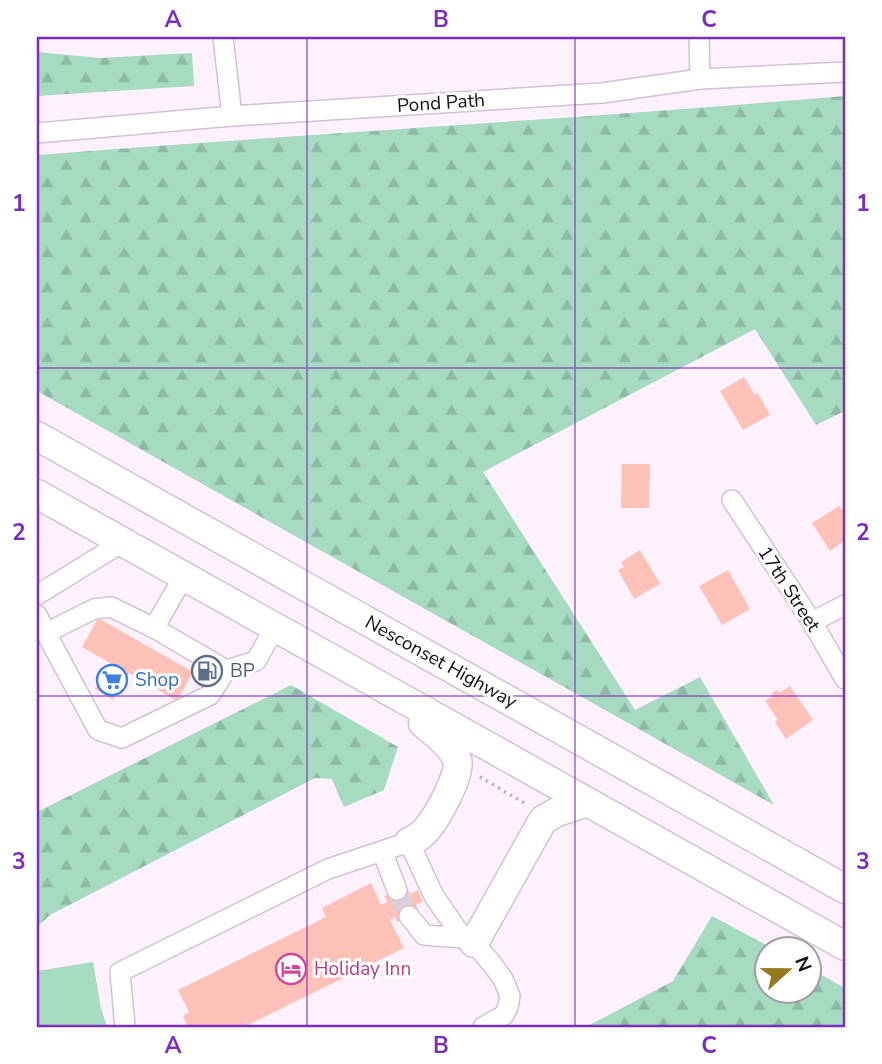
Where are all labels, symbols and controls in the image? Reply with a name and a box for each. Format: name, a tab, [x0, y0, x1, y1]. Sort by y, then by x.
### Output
text: A	[164, 4, 182, 35]
text: B	[433, 4, 449, 35]
text: C	[701, 4, 717, 35]
street label: Pond Path	[396, 87, 486, 119]
text: 1	[12, 188, 26, 219]
text: 1	[856, 188, 870, 219]
text: 2	[12, 517, 26, 548]
text: 2	[856, 517, 870, 548]
street label: 17th Street	[752, 541, 826, 637]
street label: Nesconset Highway	[360, 609, 522, 715]
fuel station icon: BP	[190, 654, 224, 688]
place label: BP	[230, 658, 255, 684]
supermarket icon: Shop	[95, 663, 129, 697]
place label: Shop	[135, 667, 179, 693]
text: 3	[12, 846, 26, 877]
text: 3	[856, 846, 870, 877]
north arrow	[752, 934, 822, 1004]
hotel icon: Holiday Inn	[274, 952, 308, 986]
text: N	[788, 953, 818, 976]
place label: Holiday Inn	[314, 956, 411, 982]
text: A	[164, 1030, 182, 1061]
text: B	[433, 1030, 449, 1061]
text: C	[701, 1030, 717, 1061]

